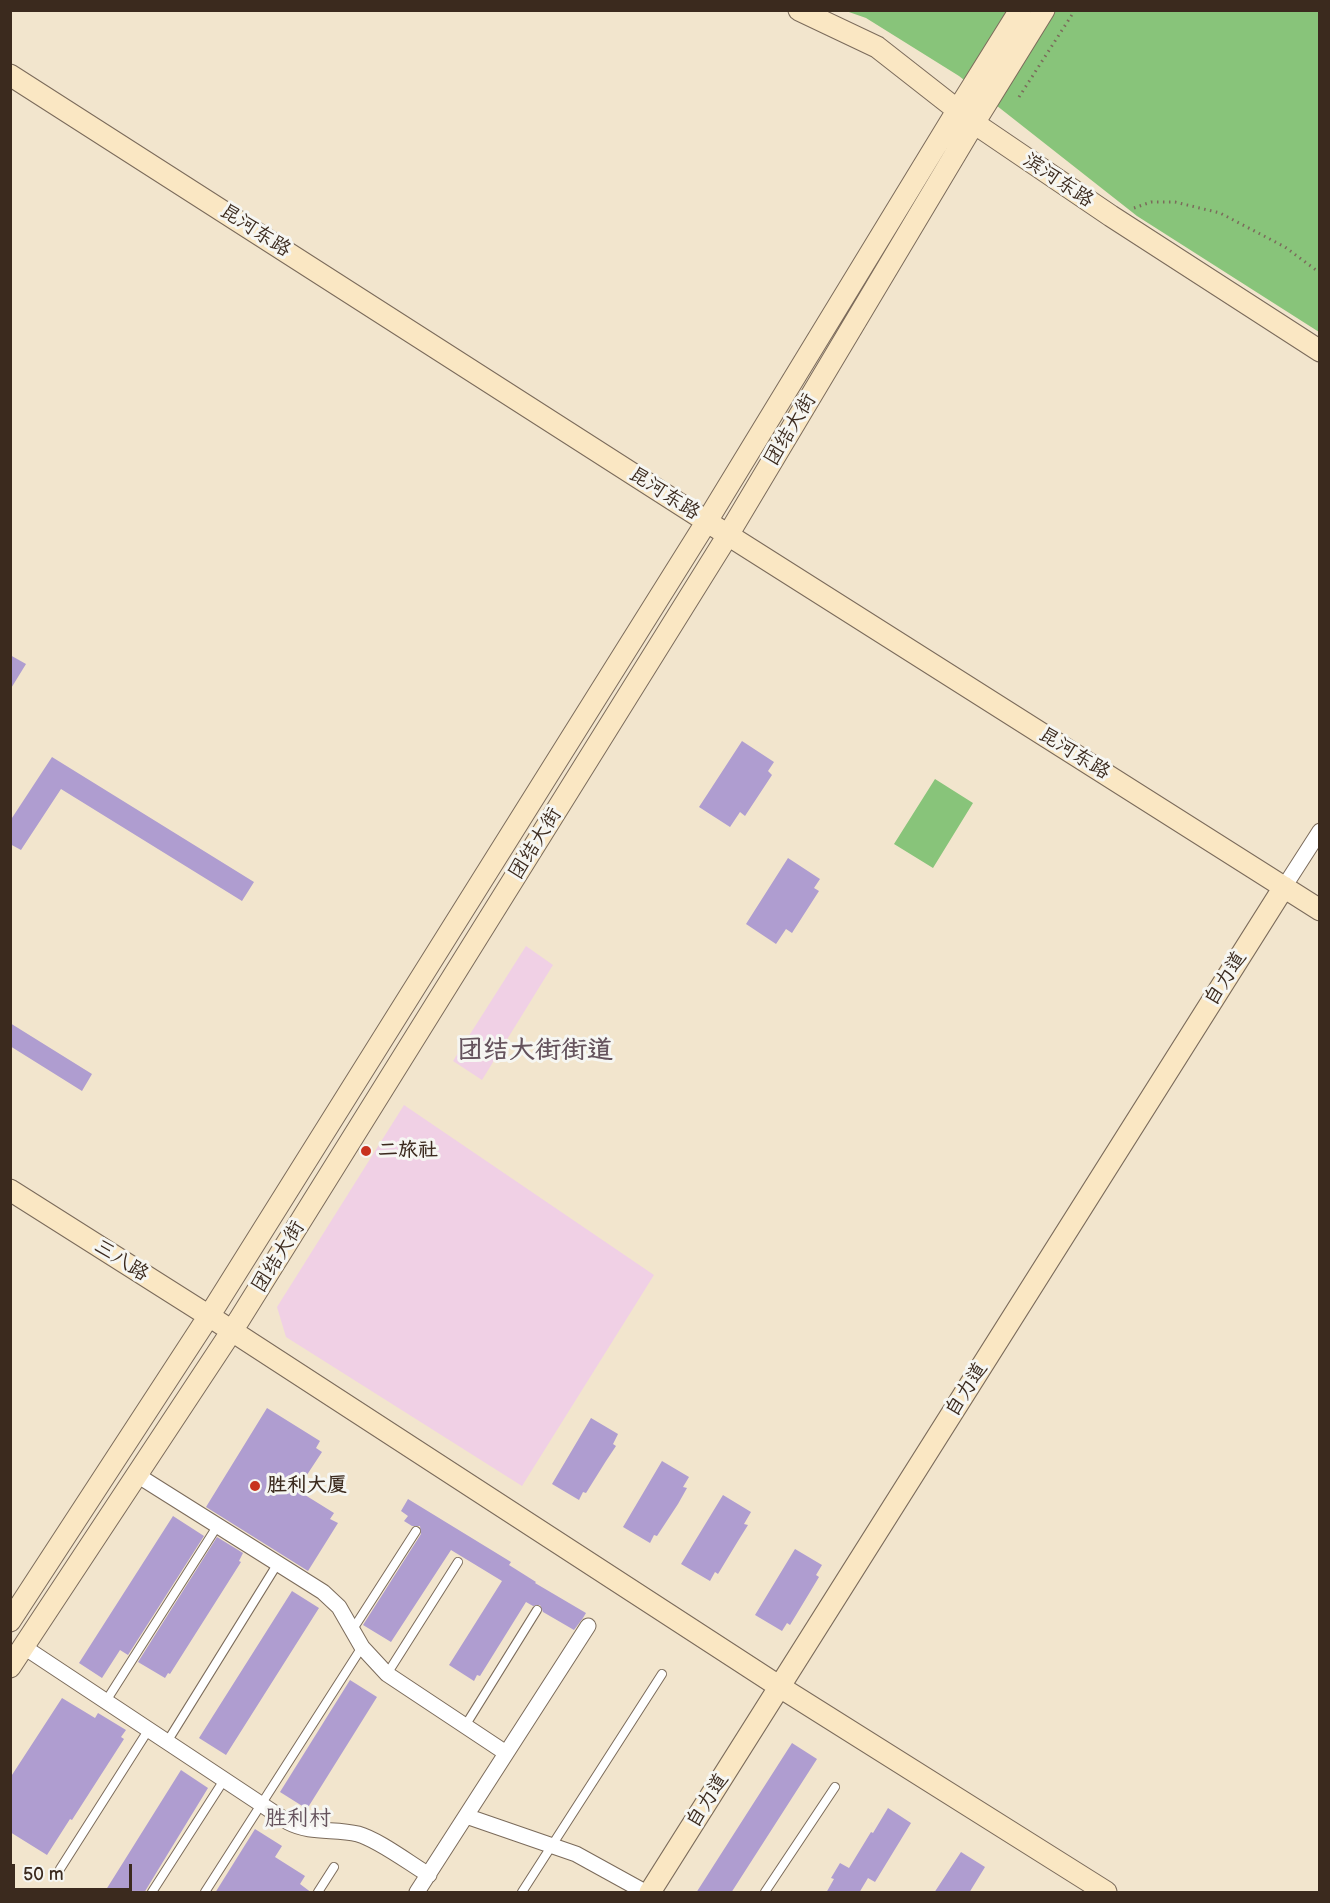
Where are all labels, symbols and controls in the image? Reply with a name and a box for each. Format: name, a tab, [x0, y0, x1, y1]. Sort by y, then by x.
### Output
street label: 滨河东路	[1018, 149, 1098, 213]
street label: 昆河东路	[215, 199, 295, 263]
street label: 团结大街	[760, 390, 822, 470]
street label: 昆河东路	[624, 462, 704, 526]
street label: 昆河东路	[1034, 723, 1114, 785]
street label: 团结大街	[505, 804, 567, 884]
street label: 自力道	[1200, 947, 1252, 1011]
district label: 团结大街街道	[457, 1035, 613, 1067]
place label: 二旅社	[378, 1139, 438, 1163]
marker: 二旅社	[359, 1144, 373, 1158]
street label: 团结大街	[248, 1217, 310, 1297]
street label: 三八路	[89, 1235, 153, 1287]
street label: 自力道	[941, 1358, 993, 1422]
place label: 胜利大厦	[267, 1474, 347, 1498]
marker: 胜利大厦	[248, 1479, 262, 1493]
street label: 自力道	[682, 1769, 734, 1833]
district label: 胜利村	[265, 1806, 331, 1832]
scale bar	[15, 1852, 135, 1890]
text: 50 m	[23, 1864, 64, 1885]

